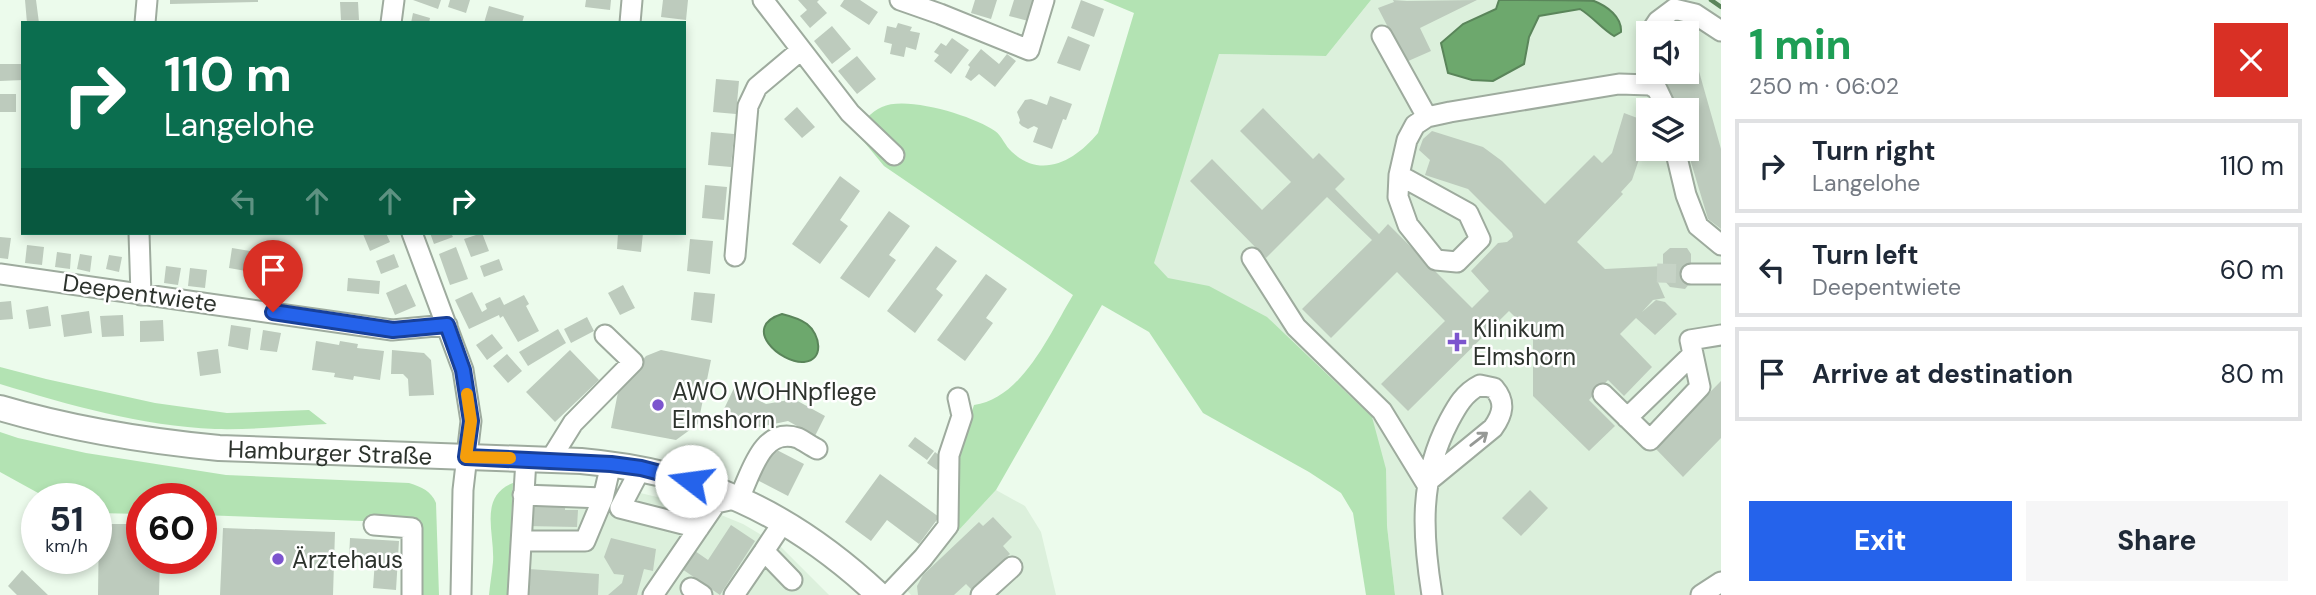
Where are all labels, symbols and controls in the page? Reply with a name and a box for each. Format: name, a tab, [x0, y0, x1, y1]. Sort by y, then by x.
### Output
text: 1 min	[1749, 17, 1852, 72]
map controls	[1636, 21, 1699, 161]
button: sound	[1636, 21, 1699, 84]
button: close	[2214, 23, 2288, 97]
text: 110 m	[164, 42, 292, 106]
icon: right	[49, 49, 140, 140]
text: 250 m · 06:02	[1749, 71, 1899, 101]
button: layers	[1636, 98, 1699, 161]
text: Langelohe	[164, 104, 315, 146]
text: Turn right	[1812, 134, 1936, 168]
icon: right	[1753, 147, 1791, 185]
text: 110 m	[2220, 149, 2284, 183]
text: Langelohe	[1812, 168, 1920, 198]
icon: left	[225, 182, 263, 220]
icon: ahead	[298, 182, 336, 220]
icon: ahead	[371, 182, 409, 220]
icon: right	[444, 182, 482, 220]
text: Turn left	[1812, 238, 1919, 272]
pin	[243, 240, 303, 312]
icon: arrive	[254, 251, 292, 289]
icon: left	[1753, 251, 1791, 289]
text: 60 m	[2220, 253, 2284, 287]
street label: Deepentwiete	[61, 267, 219, 319]
text: Deepentwiete	[1812, 272, 1961, 302]
place label: Klinikum Elmshorn	[1473, 313, 1576, 372]
marker: Klinikum Elmshorn	[1447, 332, 1467, 352]
icon: arrive	[1753, 355, 1791, 393]
text: Arrive at destination	[1812, 357, 2073, 391]
text: 80 m	[2220, 357, 2284, 391]
place label: AWO WOHNpflege Elmshorn	[672, 376, 877, 435]
marker: AWO WOHNpflege Elmshorn	[650, 397, 666, 413]
one-way arrow	[1469, 432, 1487, 447]
street label: Hamburger Straße	[227, 433, 433, 471]
position arrow	[654, 444, 728, 518]
speed limit sign: 60	[126, 483, 217, 574]
text: 51	[49, 496, 84, 542]
button: Exit	[1749, 501, 2012, 581]
button: Share	[2026, 501, 2288, 581]
text: km/h	[45, 534, 88, 558]
place label: Ärztehaus	[292, 544, 403, 575]
marker: Ärztehaus	[270, 551, 286, 567]

